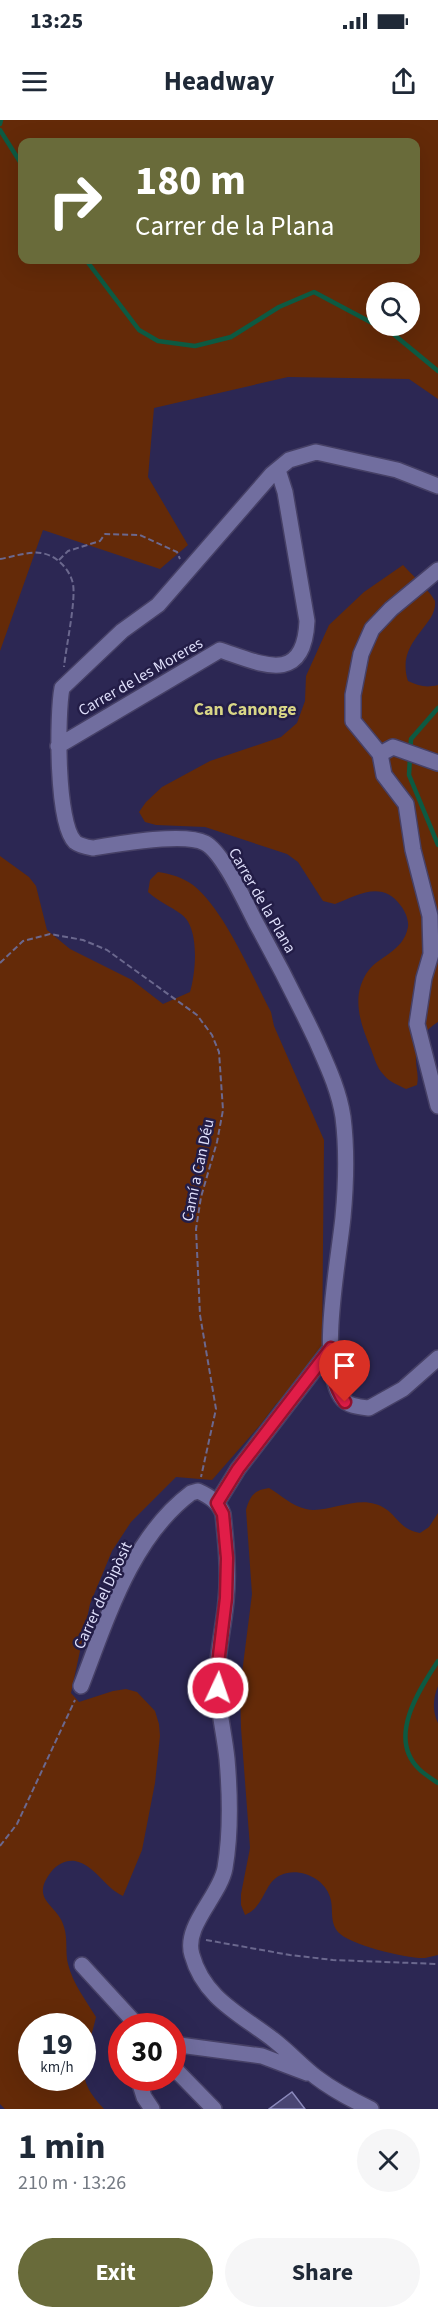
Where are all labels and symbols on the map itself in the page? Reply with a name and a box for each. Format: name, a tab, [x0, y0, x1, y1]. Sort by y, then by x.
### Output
street label: Carrer de les Moreres	[74, 632, 207, 722]
district label: Can Canonge	[193, 697, 297, 722]
street label: Carrer de la Plana	[223, 844, 301, 957]
street label: Camí a Can Déu	[176, 1117, 220, 1224]
pin	[319, 1340, 370, 1402]
street label: Carrer del Dipòsit	[68, 1538, 138, 1653]
position arrow	[186, 1656, 250, 1720]
speed limit sign: 30	[108, 2013, 186, 2091]

